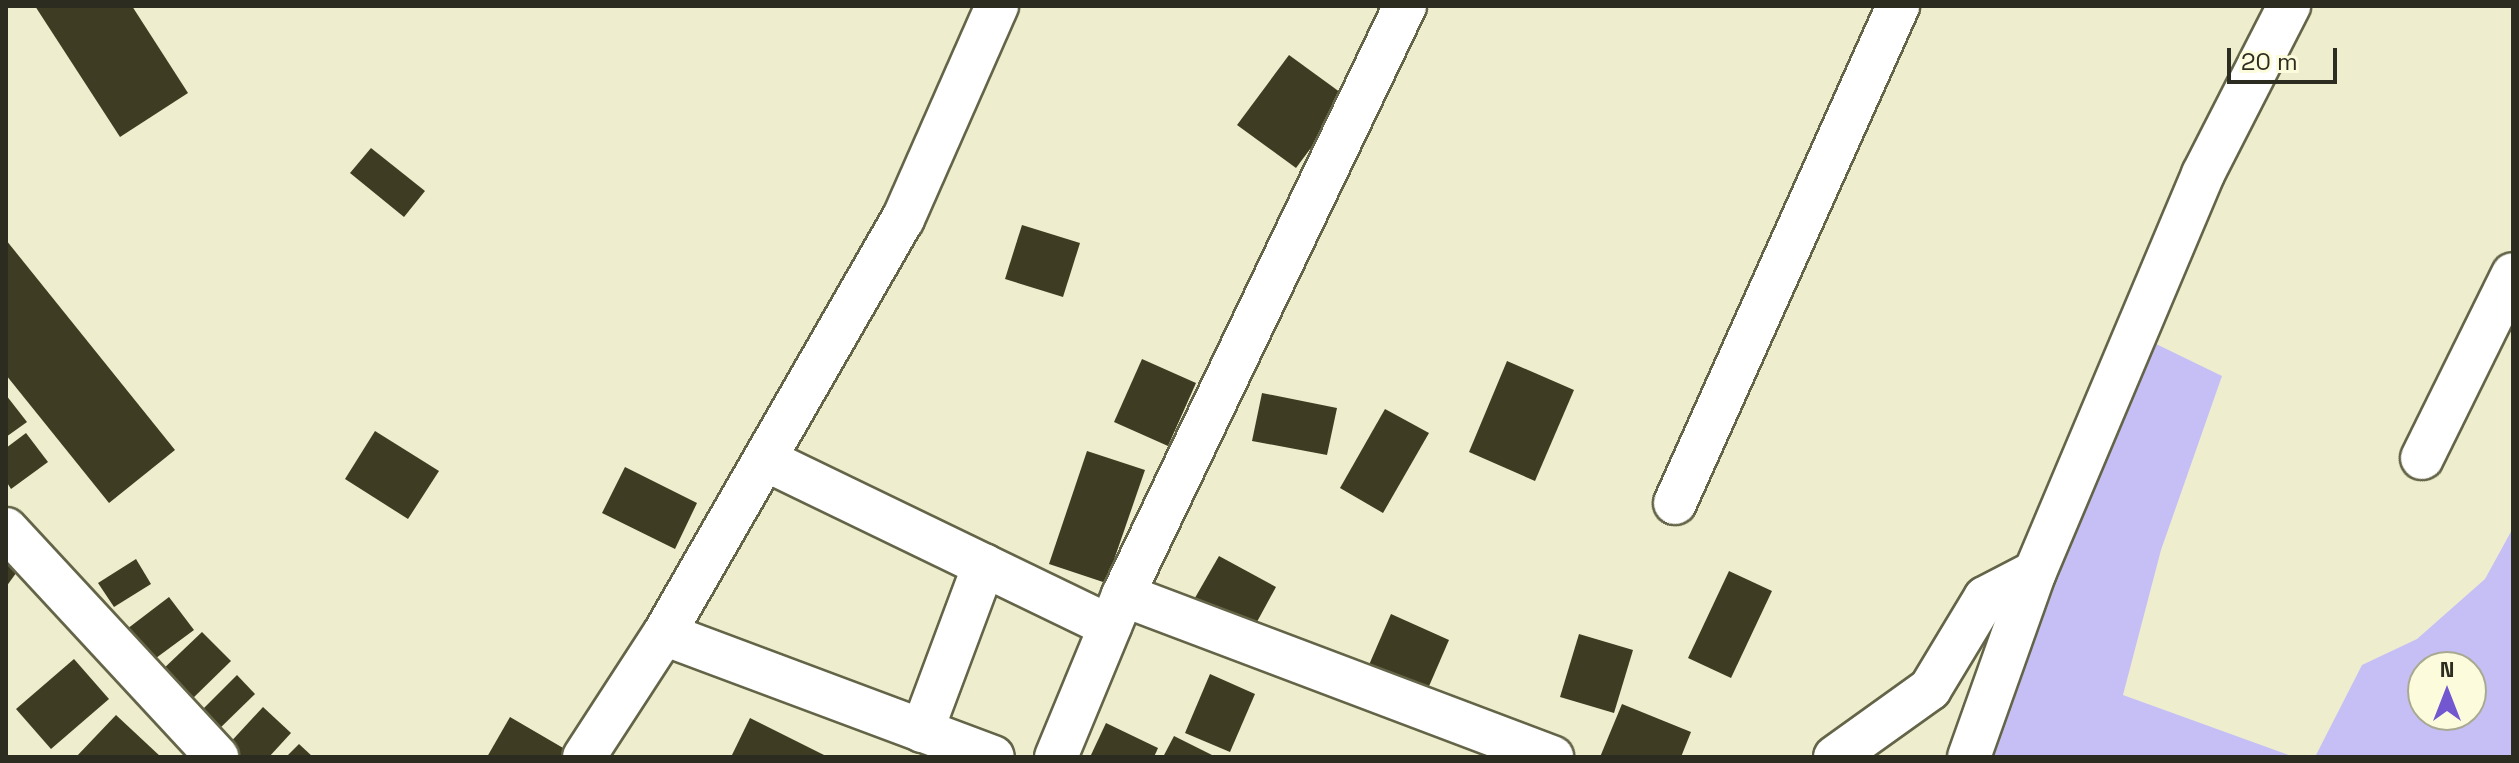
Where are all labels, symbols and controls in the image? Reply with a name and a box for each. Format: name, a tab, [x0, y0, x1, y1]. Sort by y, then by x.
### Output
scale bar	[2231, 32, 2341, 82]
text: 20 m	[2241, 46, 2298, 77]
north arrow	[2407, 651, 2487, 731]
text: N	[2440, 655, 2454, 683]

